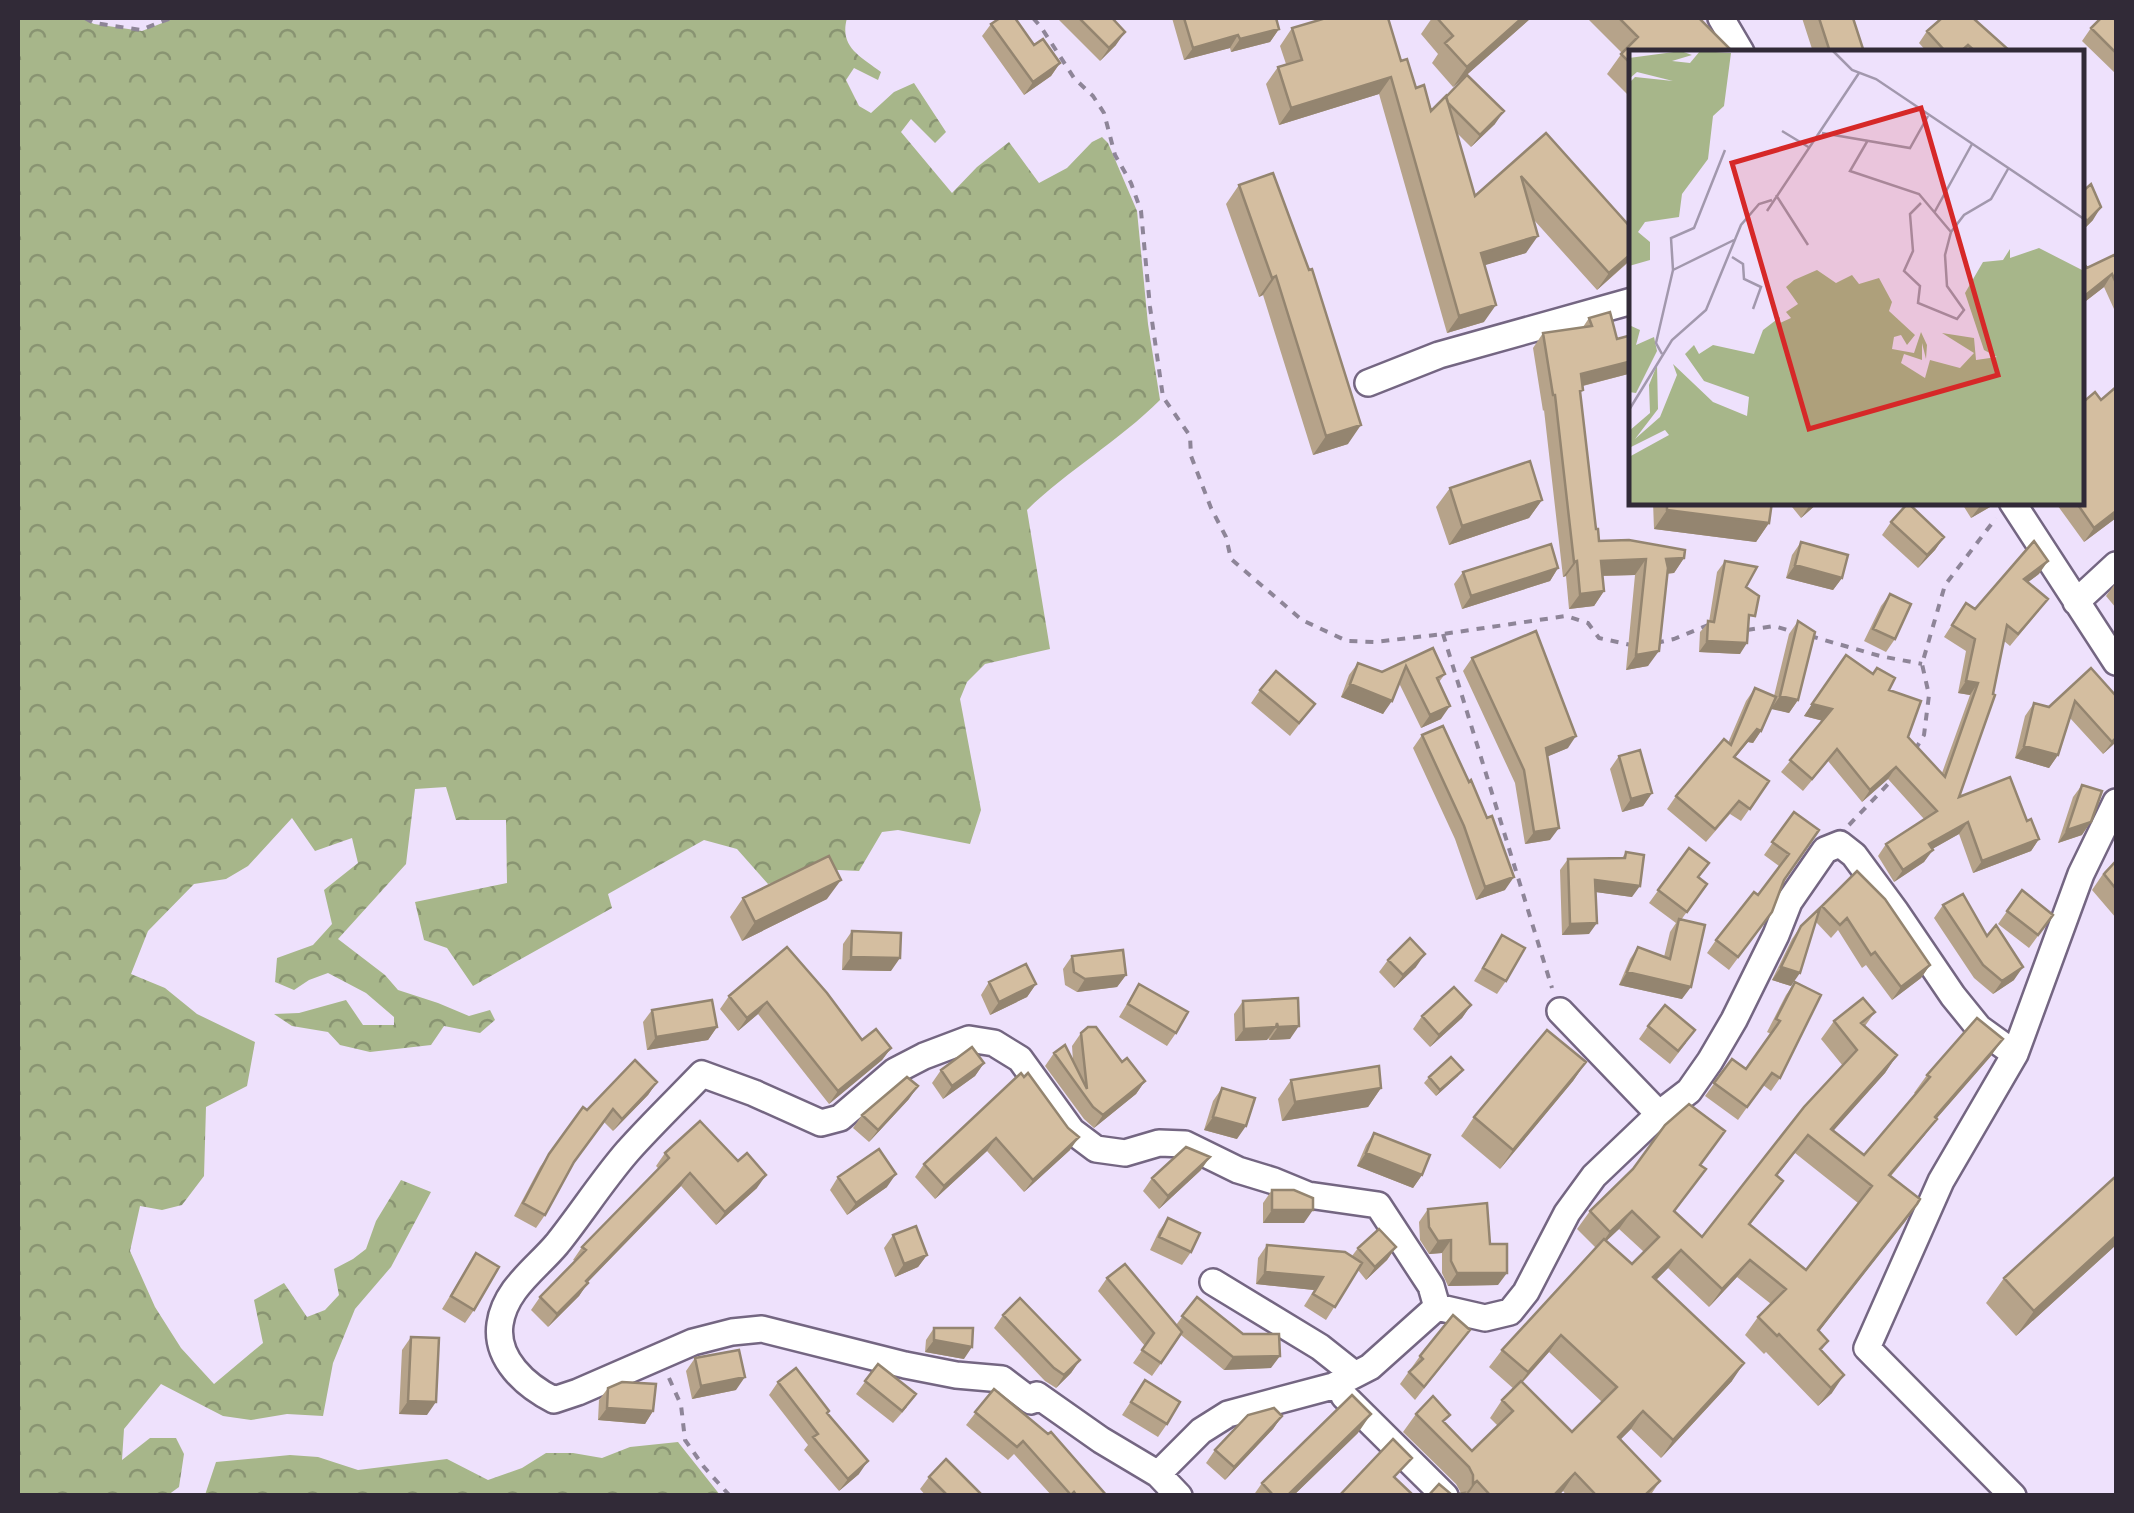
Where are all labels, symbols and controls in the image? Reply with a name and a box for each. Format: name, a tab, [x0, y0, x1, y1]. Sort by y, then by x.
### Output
inset map	[1629, 50, 2084, 505]

